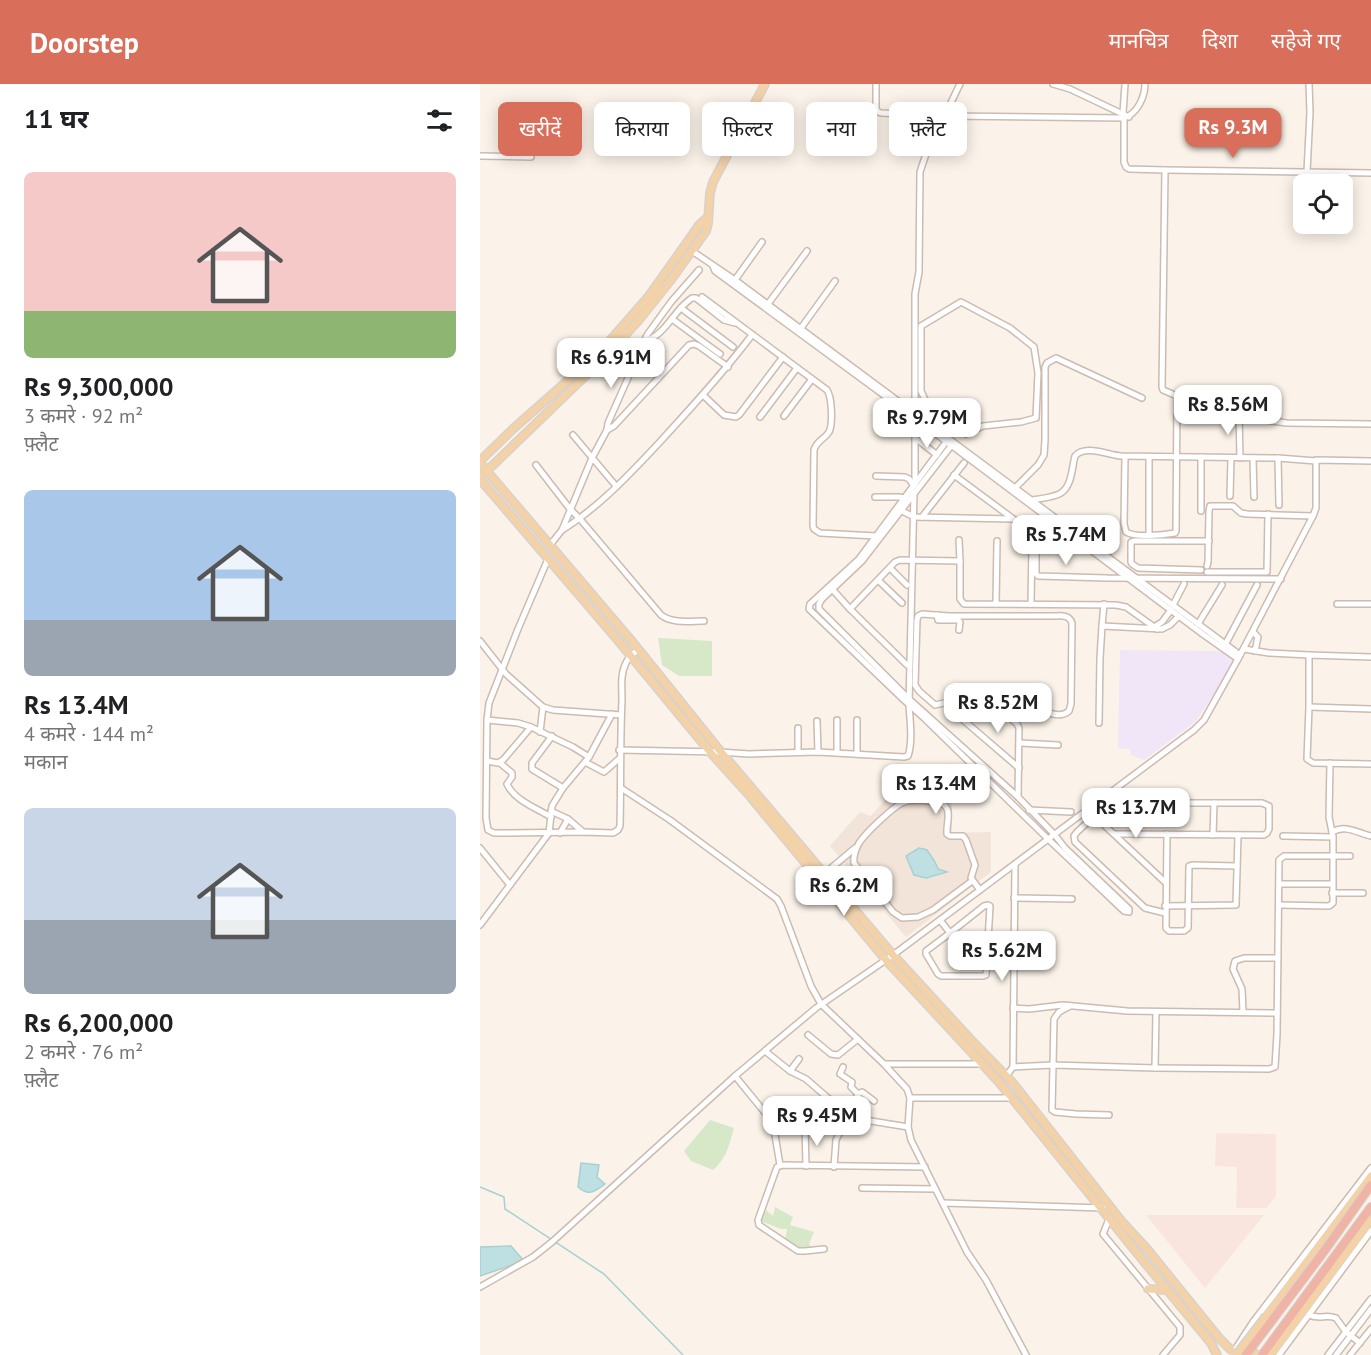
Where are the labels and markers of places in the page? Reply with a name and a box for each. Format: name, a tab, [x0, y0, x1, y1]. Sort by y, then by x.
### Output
pin: Rs 9.3M	[1178, 108, 1288, 159]
pin: Rs 6.91M	[549, 338, 673, 389]
pin: Rs 8.56M	[1166, 385, 1290, 436]
pin: Rs 9.79M	[865, 398, 989, 449]
pin: Rs 5.74M	[1004, 515, 1128, 566]
pin: Rs 8.52M	[936, 683, 1060, 734]
pin: Rs 13.4M	[874, 764, 998, 815]
pin: Rs 13.7M	[1074, 788, 1198, 839]
pin: Rs 6.2M	[789, 866, 899, 917]
pin: Rs 5.62M	[940, 931, 1064, 982]
pin: Rs 9.45M	[755, 1096, 879, 1147]

